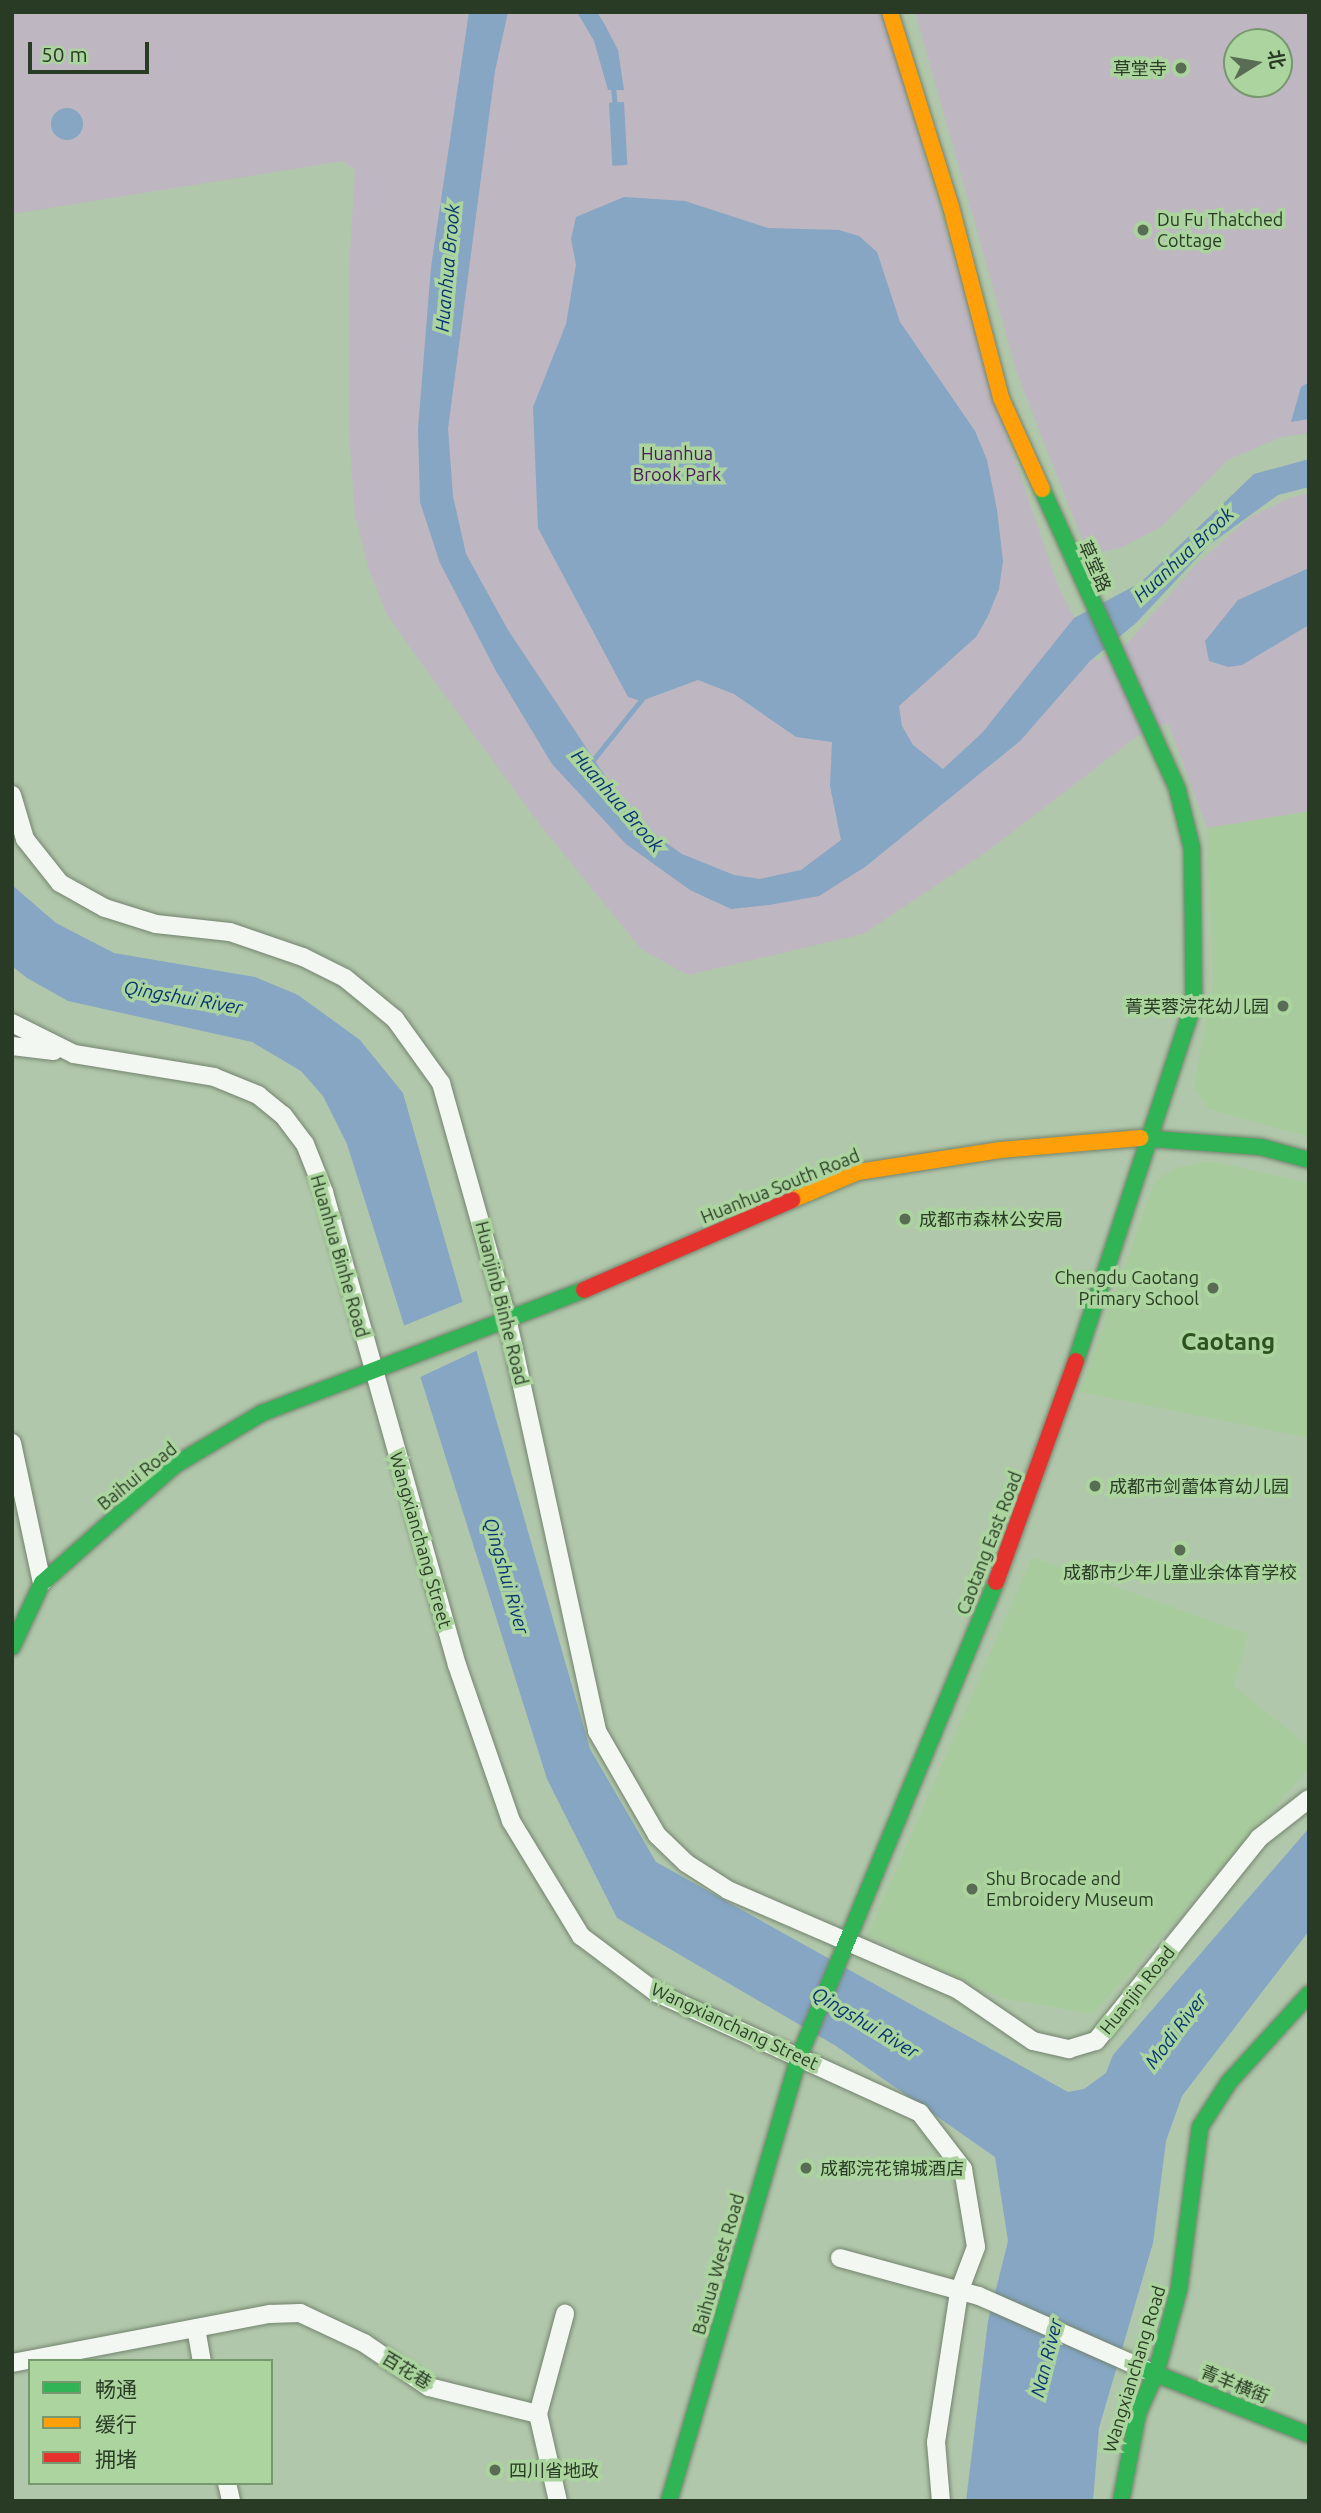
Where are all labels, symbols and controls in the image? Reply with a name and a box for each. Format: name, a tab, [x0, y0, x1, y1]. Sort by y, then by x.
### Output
scale bar	[32, 28, 152, 72]
north arrow	[1223, 28, 1293, 98]
text: 50 m	[41, 42, 88, 66]
text: 北	[1264, 48, 1289, 71]
place label: 草堂寺	[1113, 57, 1167, 79]
marker: 草堂寺	[1173, 60, 1189, 76]
water label: Huanhua Brook	[431, 203, 465, 333]
place label: Du Fu Thatched Cottage	[1157, 209, 1283, 252]
marker: Du Fu Thatched Cottage	[1135, 222, 1151, 238]
park label: Huanhua Brook Park	[633, 443, 721, 486]
water label: Huanhua Brook	[1129, 503, 1239, 607]
street label: 草堂路	[1074, 537, 1116, 595]
water label: Huanhua Brook	[566, 745, 668, 857]
water label: Qingshui River	[122, 976, 244, 1020]
place label: 菁芙蓉浣花幼儿园	[1125, 995, 1269, 1017]
marker: 菁芙蓉浣花幼儿园	[1275, 998, 1291, 1014]
street label: Huanhua South Road	[697, 1144, 863, 1228]
street label: Huanhua Binhe Road	[306, 1172, 374, 1340]
place label: 成都市森林公安局	[919, 1208, 1063, 1230]
marker: 成都市森林公安局	[897, 1211, 913, 1227]
street label: Huanjinb Binhe Road	[471, 1219, 533, 1387]
place label: Chengdu Caotang Primary School	[1054, 1267, 1199, 1310]
marker: Chengdu Caotang Primary School	[1205, 1280, 1221, 1296]
district label: Caotang	[1181, 1328, 1275, 1356]
street label: Baihui Road	[93, 1438, 181, 1514]
street label: Wangxianchang Street	[386, 1450, 456, 1630]
street label: Caotang East Road	[952, 1468, 1026, 1618]
place label: 成都市剑蕾体育幼儿园	[1109, 1475, 1289, 1497]
marker: 成都市剑蕾体育幼儿园	[1087, 1478, 1103, 1494]
water label: Qingshui River	[478, 1515, 534, 1637]
marker: 成都市少年儿童业余体育学校	[1172, 1542, 1188, 1558]
place label: 成都市少年儿童业余体育学校	[1063, 1561, 1297, 1583]
place label: Shu Brocade and Embroidery Museum	[986, 1868, 1154, 1910]
marker: Shu Brocade and Embroidery Museum	[964, 1881, 980, 1897]
street label: Huanjin Road	[1095, 1942, 1179, 2038]
street label: Wangxianchang Street	[648, 1978, 822, 2074]
water label: Qingshui River	[808, 1982, 922, 2064]
water label: Modi River	[1140, 1989, 1212, 2073]
place label: 成都浣花锦城酒店	[820, 2157, 964, 2179]
marker: 成都浣花锦城酒店	[798, 2160, 814, 2176]
street label: Baihua West Road	[688, 2191, 748, 2337]
street label: Wangxianchang Road	[1098, 2283, 1170, 2455]
water label: Nan River	[1026, 2316, 1068, 2400]
street label: 百花巷	[378, 2347, 436, 2393]
legend	[28, 2359, 273, 2485]
street label: 青羊横街	[1198, 2361, 1272, 2407]
text: 畅通	[95, 2377, 137, 2401]
text: 缓行	[95, 2412, 137, 2436]
text: 拥堵	[95, 2447, 137, 2471]
place label: 四川省地政	[509, 2459, 599, 2481]
marker: 四川省地政	[487, 2462, 503, 2478]

